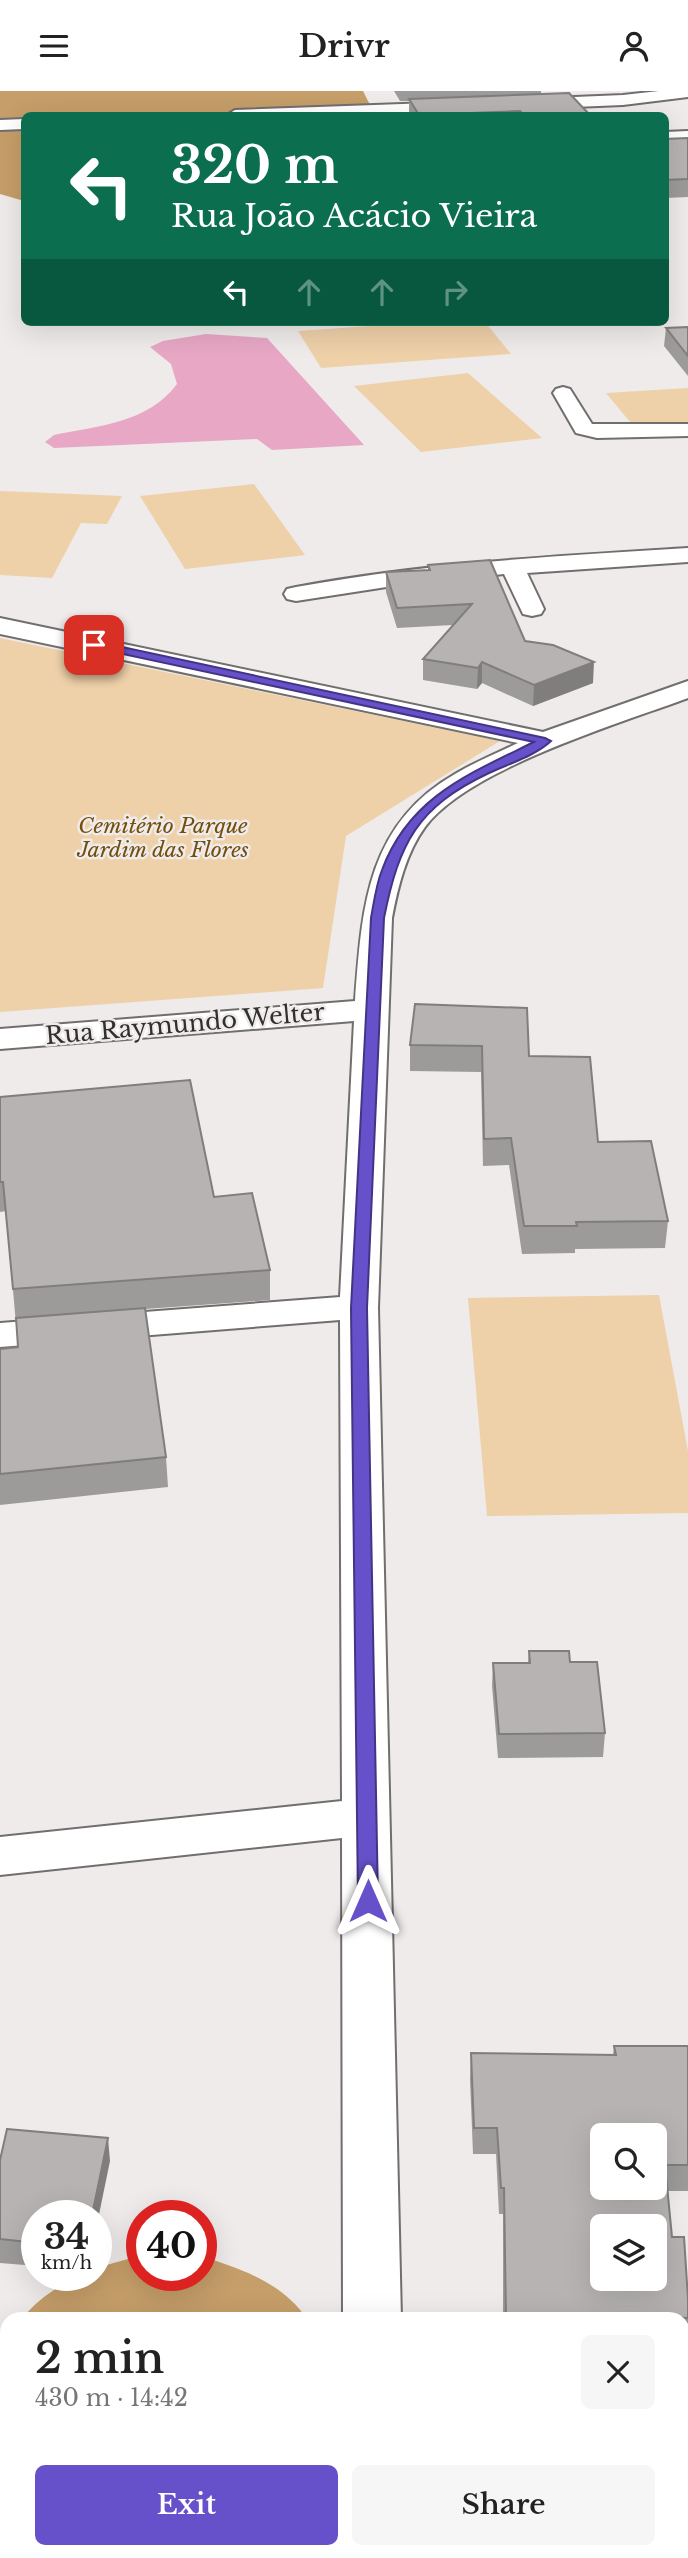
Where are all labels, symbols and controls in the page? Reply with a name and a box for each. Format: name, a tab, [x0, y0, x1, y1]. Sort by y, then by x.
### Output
text: Drivr	[298, 26, 390, 66]
icon: menu	[35, 27, 73, 65]
icon: person	[615, 27, 653, 65]
text: 320 m	[171, 135, 338, 196]
icon: left	[56, 140, 147, 231]
text: Rua João Acácio Vieira	[171, 196, 537, 236]
icon: left	[217, 273, 255, 311]
icon: ahead	[290, 273, 328, 311]
icon: ahead	[363, 273, 401, 311]
icon: right	[436, 273, 474, 311]
pin	[64, 615, 124, 675]
icon: arrive	[75, 626, 113, 664]
park label: Cemitério Parque Jardim das Flores	[76, 813, 249, 863]
street label: Rua Raymundo Welter	[44, 997, 326, 1050]
position arrow	[331, 1864, 405, 1938]
map controls	[590, 2123, 667, 2291]
button: search	[590, 2123, 667, 2200]
speed limit sign: 40	[126, 2200, 217, 2291]
button: layers	[590, 2214, 667, 2291]
text: 34	[44, 2215, 89, 2258]
text: km/h	[41, 2252, 92, 2274]
text: 2 min	[35, 2332, 164, 2384]
button: close	[581, 2335, 655, 2409]
text: 430 m · 14:42	[35, 2384, 188, 2412]
button: Exit	[35, 2465, 338, 2545]
button: Share	[352, 2465, 655, 2545]

